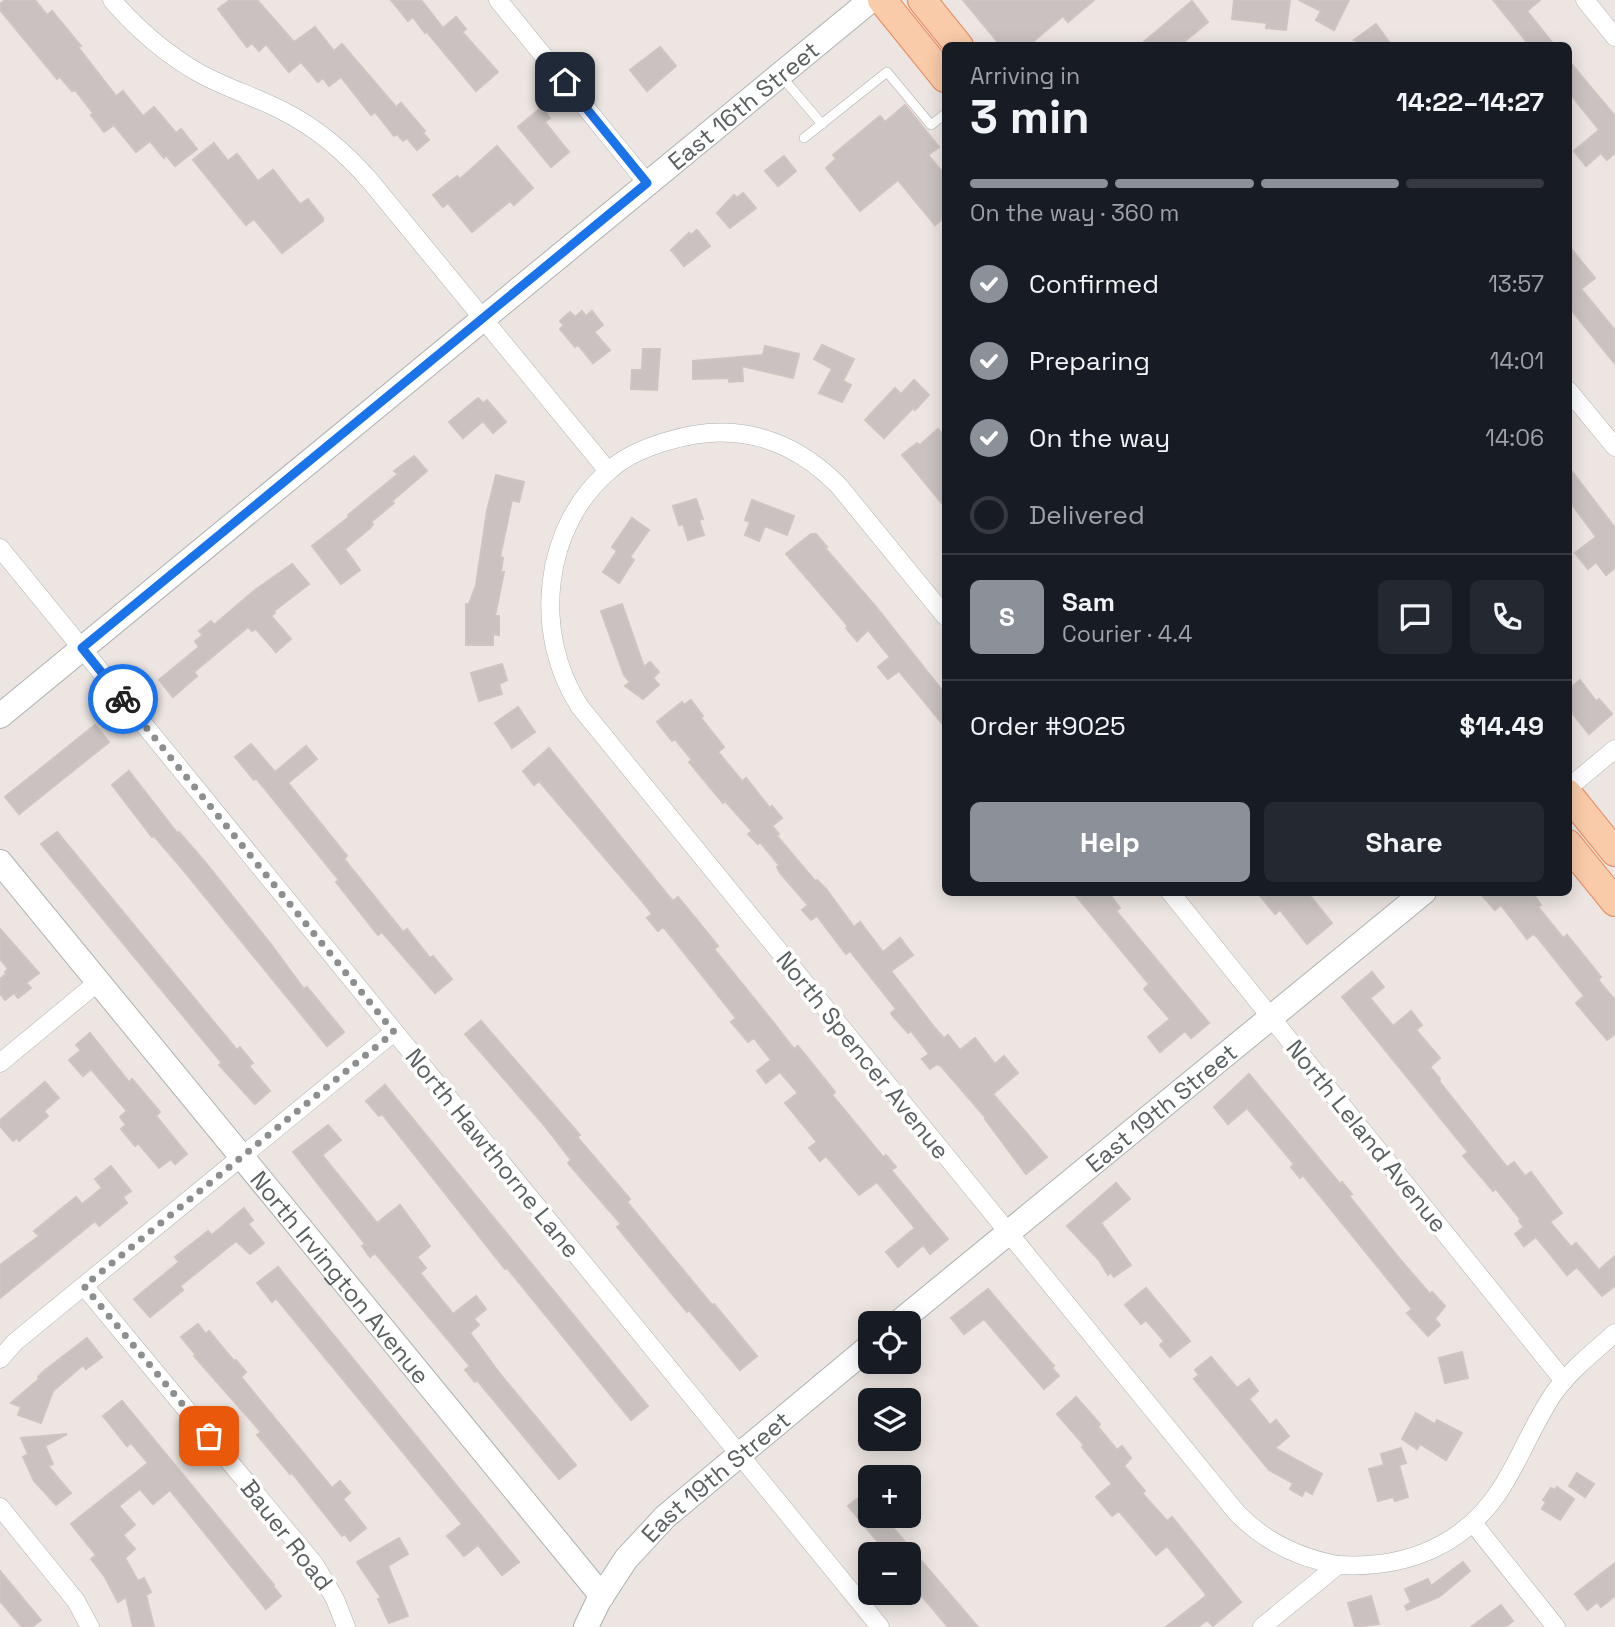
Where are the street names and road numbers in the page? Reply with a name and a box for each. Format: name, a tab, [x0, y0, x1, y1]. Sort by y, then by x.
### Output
street label: East 16th Street	[661, 34, 825, 176]
street label: North Spencer Avenue	[769, 945, 957, 1165]
street label: North Leland Avenue	[1280, 1033, 1454, 1239]
street label: East 19th Street	[1079, 1036, 1243, 1179]
street label: North Hawthorne Lane	[399, 1042, 587, 1264]
street label: North Irvington Avenue	[244, 1164, 437, 1390]
street label: East 19th Street	[634, 1404, 796, 1549]
street label: Bauer Road	[234, 1473, 340, 1597]

